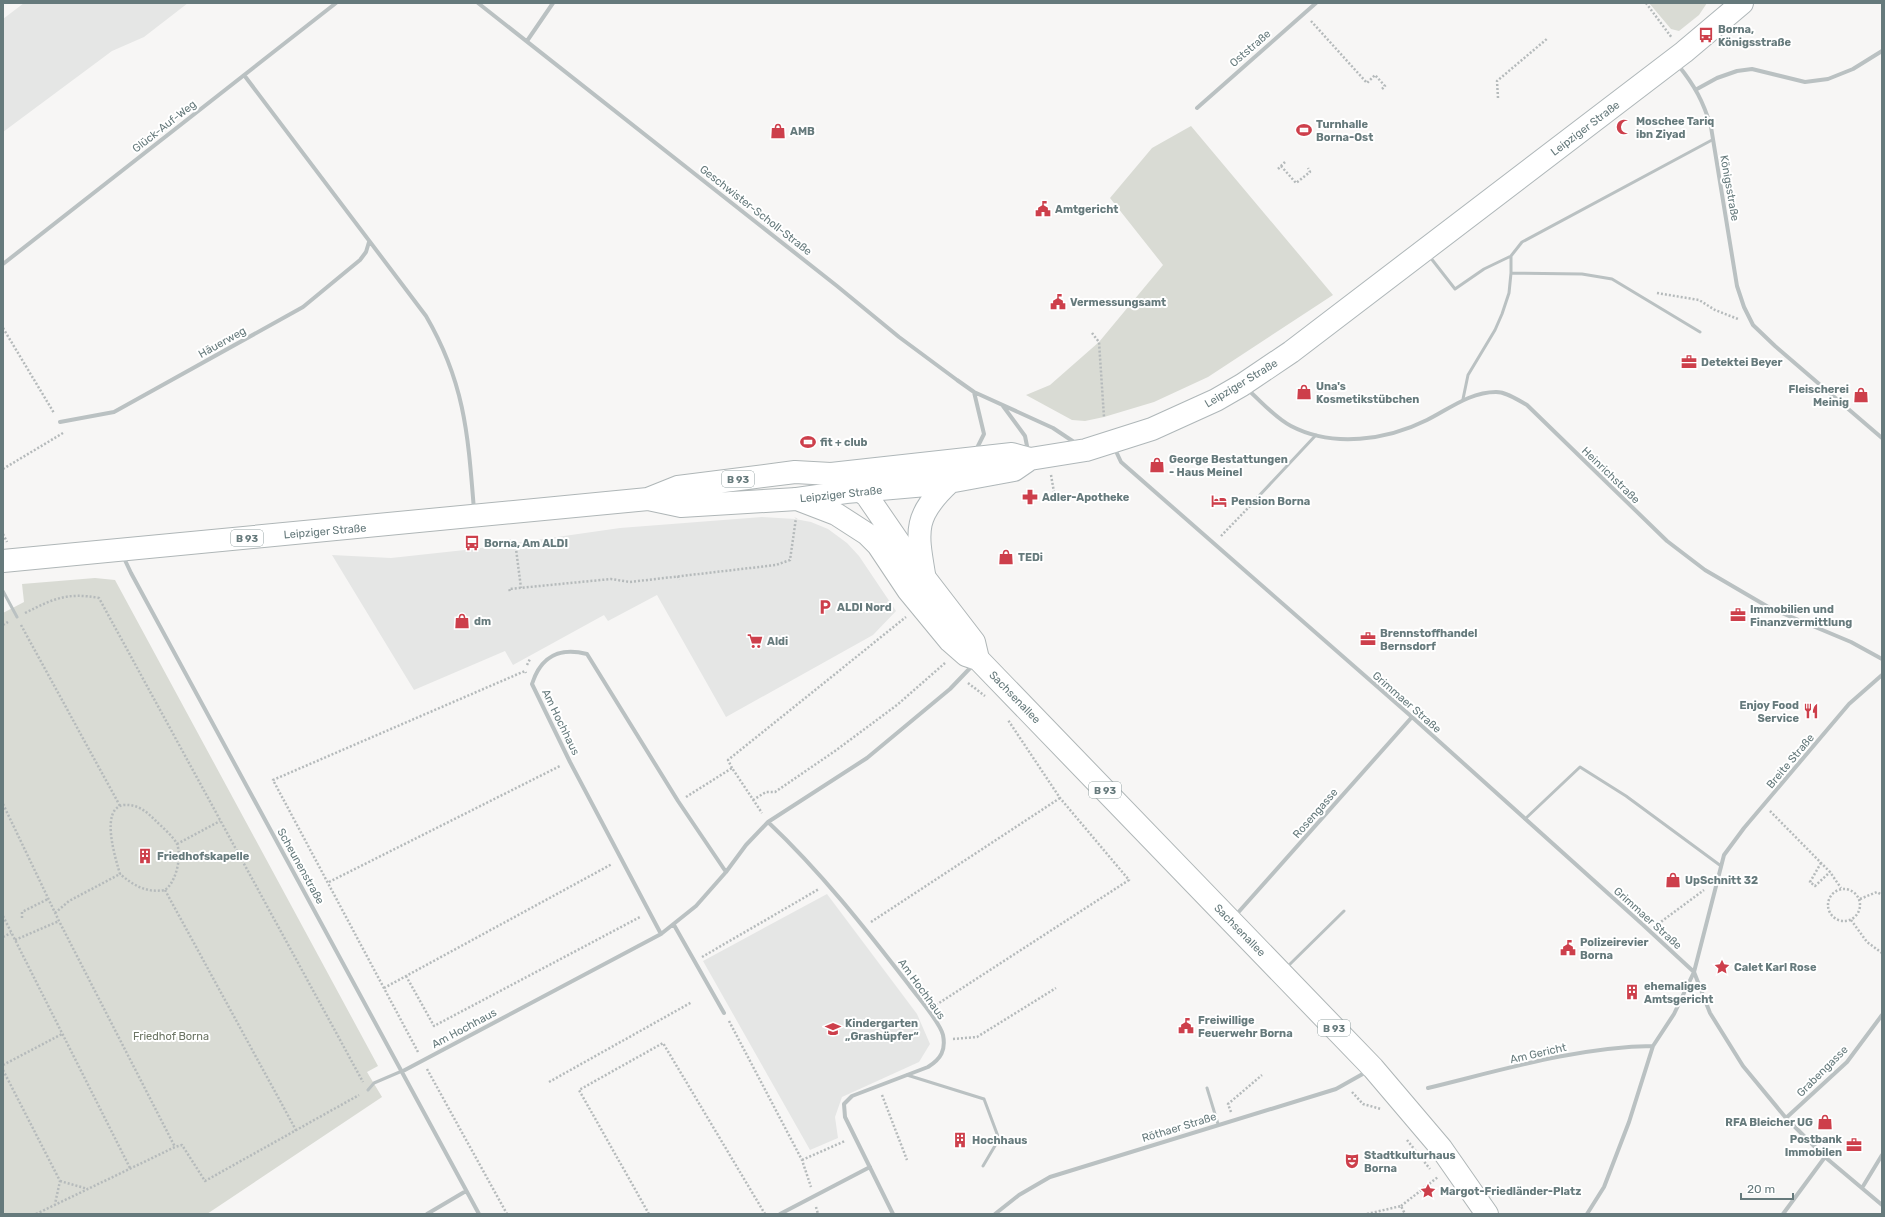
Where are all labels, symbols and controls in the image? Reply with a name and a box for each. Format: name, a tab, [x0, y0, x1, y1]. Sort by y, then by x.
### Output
place label: Borna, Königsstraße	[1718, 23, 1792, 49]
bus stop icon: Borna, Königsstraße	[1697, 26, 1715, 44]
street label: Oststraße	[1227, 27, 1273, 70]
street label: Glück-Auf-Weg	[130, 97, 199, 155]
street label: Leipziger Straße	[1548, 98, 1622, 159]
place label: Moschee Tariq ibn Ziyad	[1636, 115, 1714, 141]
place label: Turnhalle Borna-Ost	[1316, 118, 1373, 144]
mosque icon: Moschee Tariq ibn Ziyad	[1615, 118, 1633, 136]
sports icon: Turnhalle Borna-Ost	[1295, 121, 1313, 139]
shop icon: AMB	[769, 122, 787, 140]
place label: AMB	[790, 125, 815, 138]
street label: Königsstraße	[1717, 154, 1742, 222]
street label: Geschwister-Scholl-Straße	[697, 163, 814, 258]
public building icon: Amtgericht	[1034, 200, 1052, 218]
place label: Amtgericht	[1055, 203, 1118, 216]
public building icon: Vermessungsamt	[1049, 293, 1067, 311]
place label: Vermessungsamt	[1070, 296, 1166, 309]
street label: Häuerweg	[196, 324, 248, 361]
office icon: Detektei Beyer	[1680, 353, 1698, 371]
street label: Leipziger Straße	[1202, 356, 1280, 410]
place label: Detektei Beyer	[1701, 356, 1783, 369]
place label: Una's Kosmetikstübchen	[1316, 380, 1419, 406]
shop icon: Una's Kosmetikstübchen	[1295, 383, 1313, 401]
place label: Fleischerei Meinig	[1788, 383, 1849, 409]
shop icon: Fleischerei Meinig	[1852, 386, 1870, 404]
sports icon: fit + club	[799, 433, 817, 451]
place label: fit + club	[820, 436, 868, 449]
street label: Heinrichstraße	[1579, 444, 1642, 506]
place label: George Bestattungen - Haus Meinel	[1169, 453, 1288, 479]
shop icon: George Bestattungen - Haus Meinel	[1148, 456, 1166, 474]
road number: B 93	[722, 471, 754, 487]
street label: Leipziger Straße	[799, 484, 883, 505]
pharmacy icon: Adler-Apotheke	[1021, 488, 1039, 506]
place label: Adler-Apotheke	[1042, 491, 1130, 504]
hotel icon: Pension Borna	[1210, 492, 1228, 510]
place label: Pension Borna	[1231, 495, 1310, 508]
street label: Leipziger Straße	[283, 521, 367, 542]
road number: B 93	[231, 530, 263, 546]
bus stop icon: Borna, Am ALDI	[463, 534, 481, 552]
place label: Borna, Am ALDI	[484, 537, 568, 550]
shop icon: TEDi	[997, 548, 1015, 566]
place label: TEDi	[1018, 551, 1043, 564]
parking icon: ALDI Nord	[816, 598, 834, 616]
place label: ALDI Nord	[837, 601, 892, 614]
place label: Immobilien und Finanzvermittlung	[1750, 603, 1852, 629]
office icon: Immobilien und Finanzvermittlung	[1729, 606, 1747, 624]
shop icon: dm	[453, 612, 471, 630]
place label: dm	[474, 615, 491, 628]
place label: Brennstoffhandel Bernsdorf	[1380, 627, 1477, 653]
office icon: Brennstoffhandel Bernsdorf	[1359, 630, 1377, 648]
supermarket icon: Aldi	[746, 632, 764, 650]
place label: Aldi	[767, 635, 788, 648]
street label: Sachsenallee	[986, 668, 1043, 726]
street label: Grimmaer Straße	[1370, 669, 1444, 736]
street label: Am Hochhaus	[539, 687, 582, 758]
place label: Enjoy Food Service	[1739, 699, 1799, 725]
restaurant icon: Enjoy Food Service	[1802, 702, 1820, 720]
street label: Breite Straße	[1764, 731, 1817, 791]
road number: B 93	[1089, 782, 1121, 798]
street label: Rosengasse	[1290, 786, 1341, 841]
street label: Scheunenstraße	[274, 826, 327, 906]
building icon: Friedhofskapelle	[136, 847, 154, 865]
place label: Friedhofskapelle	[157, 850, 250, 863]
shop icon: UpSchnitt 32	[1664, 871, 1682, 889]
place label: UpSchnitt 32	[1685, 874, 1758, 887]
street label: Grimmaer Straße	[1611, 885, 1684, 952]
street label: Sachsenallee	[1211, 901, 1268, 959]
place label: Polizeirevier Borna	[1580, 936, 1649, 962]
public building icon: Polizeirevier Borna	[1559, 939, 1577, 957]
street label: Am Hochhaus	[895, 956, 948, 1022]
place icon: Calet Karl Rose	[1713, 958, 1731, 976]
place label: Calet Karl Rose	[1734, 961, 1817, 974]
place label: ehemaliges Amtsgericht	[1644, 980, 1713, 1006]
building icon: ehemaliges Amtsgericht	[1623, 983, 1641, 1001]
street label: Am Hochhaus	[429, 1006, 499, 1051]
place label: Freiwillige Feuerwehr Borna	[1198, 1014, 1293, 1040]
place label: Kindergarten „Grashüpfer“	[845, 1017, 919, 1043]
public building icon: Freiwillige Feuerwehr Borna	[1177, 1017, 1195, 1035]
school or university icon: Kindergarten „Grashüpfer“	[824, 1020, 842, 1038]
road number: B 93	[1318, 1020, 1350, 1036]
park label: Friedhof Borna	[133, 1030, 209, 1043]
street label: Am Gericht	[1509, 1041, 1568, 1066]
street label: Grabengasse	[1794, 1043, 1851, 1100]
street label: Röthaer Straße	[1140, 1110, 1218, 1145]
shop icon: RFA Bleicher UG	[1816, 1113, 1834, 1131]
place label: RFA Bleicher UG	[1725, 1116, 1813, 1129]
building icon: Hochhaus	[951, 1131, 969, 1149]
place label: Postbank Immobilen	[1785, 1133, 1843, 1159]
place label: Hochhaus	[972, 1134, 1027, 1147]
office icon: Postbank Immobilen	[1845, 1136, 1863, 1154]
place label: Stadtkulturhaus Borna	[1364, 1149, 1456, 1175]
theatre icon: Stadtkulturhaus Borna	[1343, 1152, 1361, 1170]
scale bar	[1741, 1175, 1793, 1201]
place icon: Margot-Friedländer-Platz	[1419, 1182, 1437, 1200]
text: 20 m	[1747, 1182, 1775, 1196]
place label: Margot-Friedländer-Platz	[1440, 1185, 1581, 1198]

